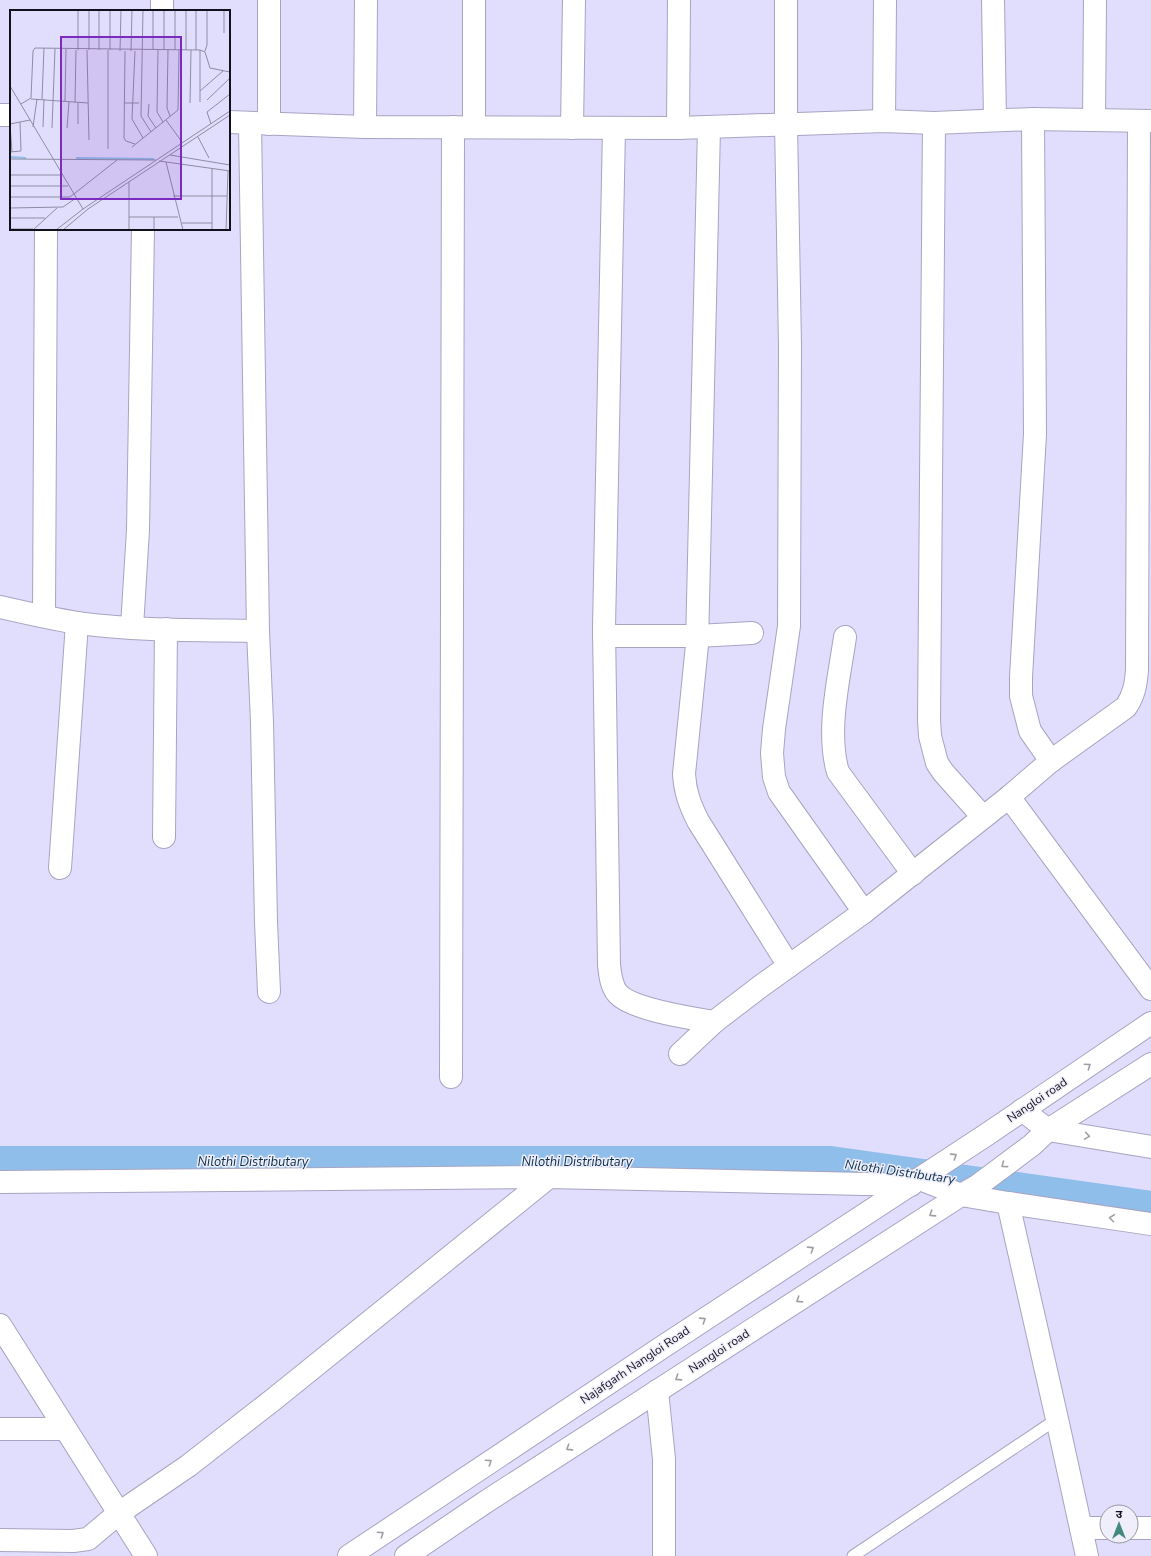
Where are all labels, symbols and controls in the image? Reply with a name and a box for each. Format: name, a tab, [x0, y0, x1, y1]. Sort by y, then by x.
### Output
inset map	[10, 10, 230, 230]
one-way arrow	[1083, 1064, 1090, 1071]
street label: Nangloi road	[1004, 1074, 1070, 1126]
one-way arrow	[1084, 1131, 1090, 1140]
water label: Nilothi Distributary	[198, 1153, 310, 1171]
water label: Nilothi Distributary	[522, 1153, 634, 1171]
one-way arrow	[950, 1154, 957, 1161]
water label: Nilothi Distributary	[844, 1155, 957, 1189]
one-way arrow	[1002, 1161, 1009, 1168]
one-way arrow	[929, 1209, 936, 1216]
one-way arrow	[1109, 1214, 1115, 1223]
one-way arrow	[807, 1247, 814, 1254]
one-way arrow	[796, 1295, 803, 1302]
one-way arrow	[698, 1318, 705, 1325]
street label: Najafgarh Nangloi Road	[577, 1322, 693, 1408]
street label: Nangloi road	[686, 1325, 752, 1377]
one-way arrow	[675, 1373, 682, 1381]
one-way arrow	[566, 1443, 573, 1451]
one-way arrow	[485, 1460, 492, 1467]
north arrow	[1099, 1504, 1139, 1544]
text: उ	[1116, 1507, 1123, 1522]
one-way arrow	[377, 1532, 384, 1539]

